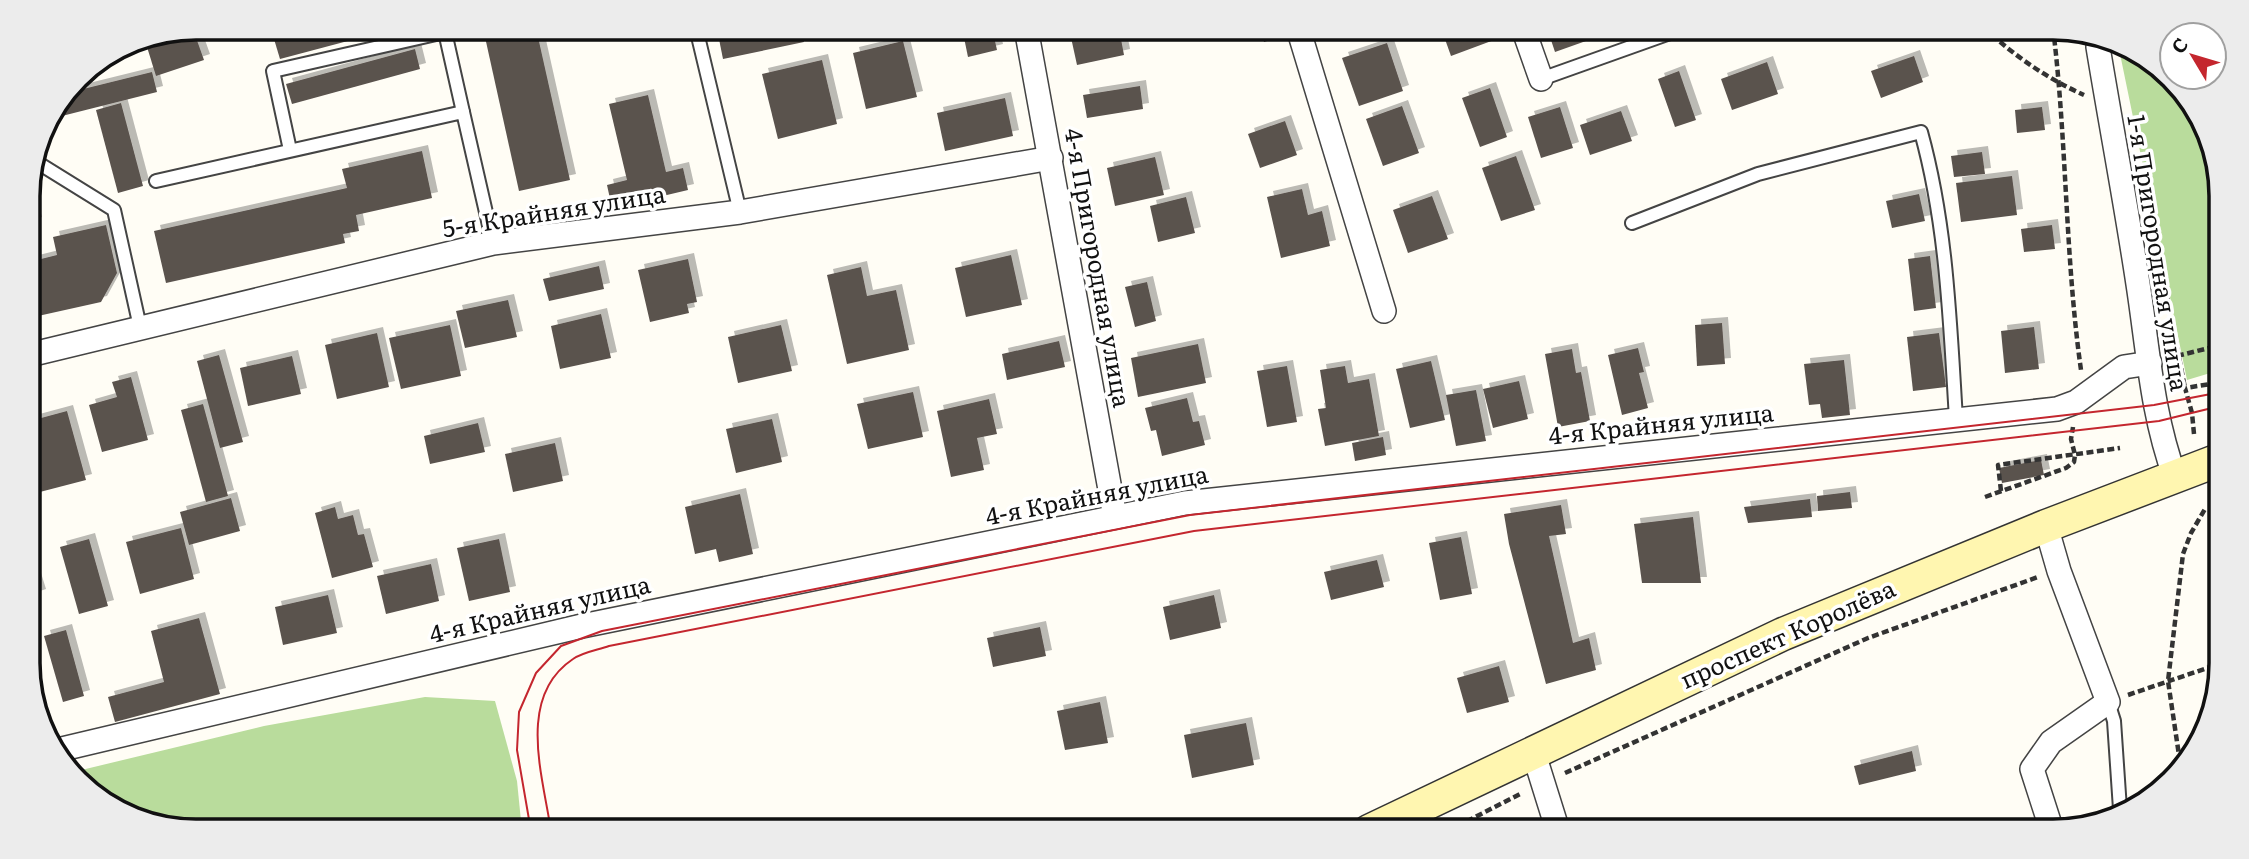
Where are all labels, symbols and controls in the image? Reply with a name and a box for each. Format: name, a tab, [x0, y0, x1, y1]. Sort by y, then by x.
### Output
north arrow	[2158, 21, 2228, 91]
text: С	[2164, 31, 2194, 59]
street label: 1-я Пригородная улица	[2120, 112, 2199, 394]
street label: 4-я Пригородная улица	[1058, 125, 1141, 410]
street label: 5-я Крайняя улица	[440, 175, 668, 244]
street label: 4-я Крайняя улица	[1546, 393, 1775, 452]
street label: 4-я Крайняя улица	[982, 455, 1211, 532]
street label: 4-я Крайняя улица	[425, 565, 654, 650]
street label: проспект Королёва	[1674, 569, 1900, 696]

